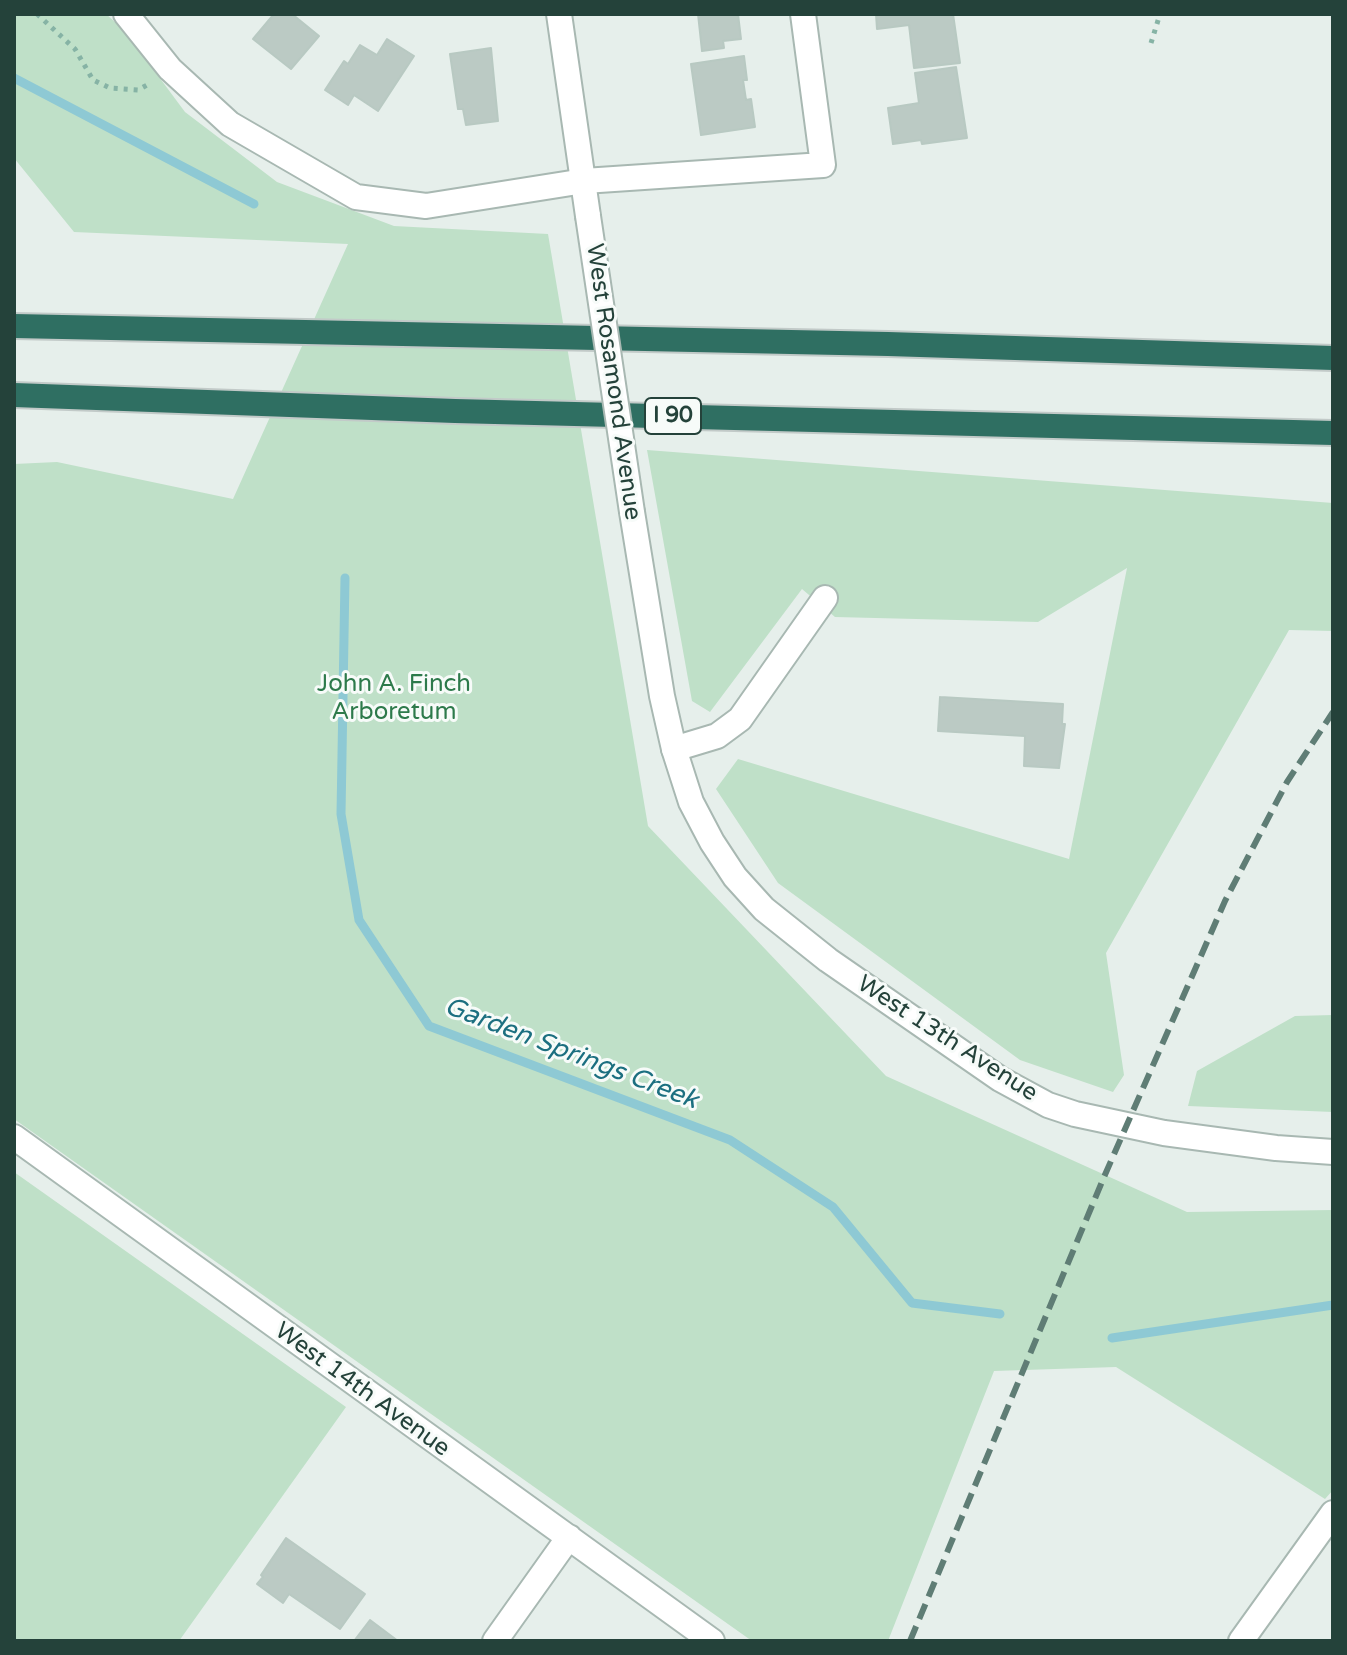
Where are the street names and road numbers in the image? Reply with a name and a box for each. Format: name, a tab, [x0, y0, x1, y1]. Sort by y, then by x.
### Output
street label: West Rosamond Avenue	[579, 242, 647, 522]
road number: I 90	[645, 398, 701, 434]
street label: West 13th Avenue	[851, 970, 1043, 1108]
street label: West 14th Avenue	[269, 1317, 455, 1463]

